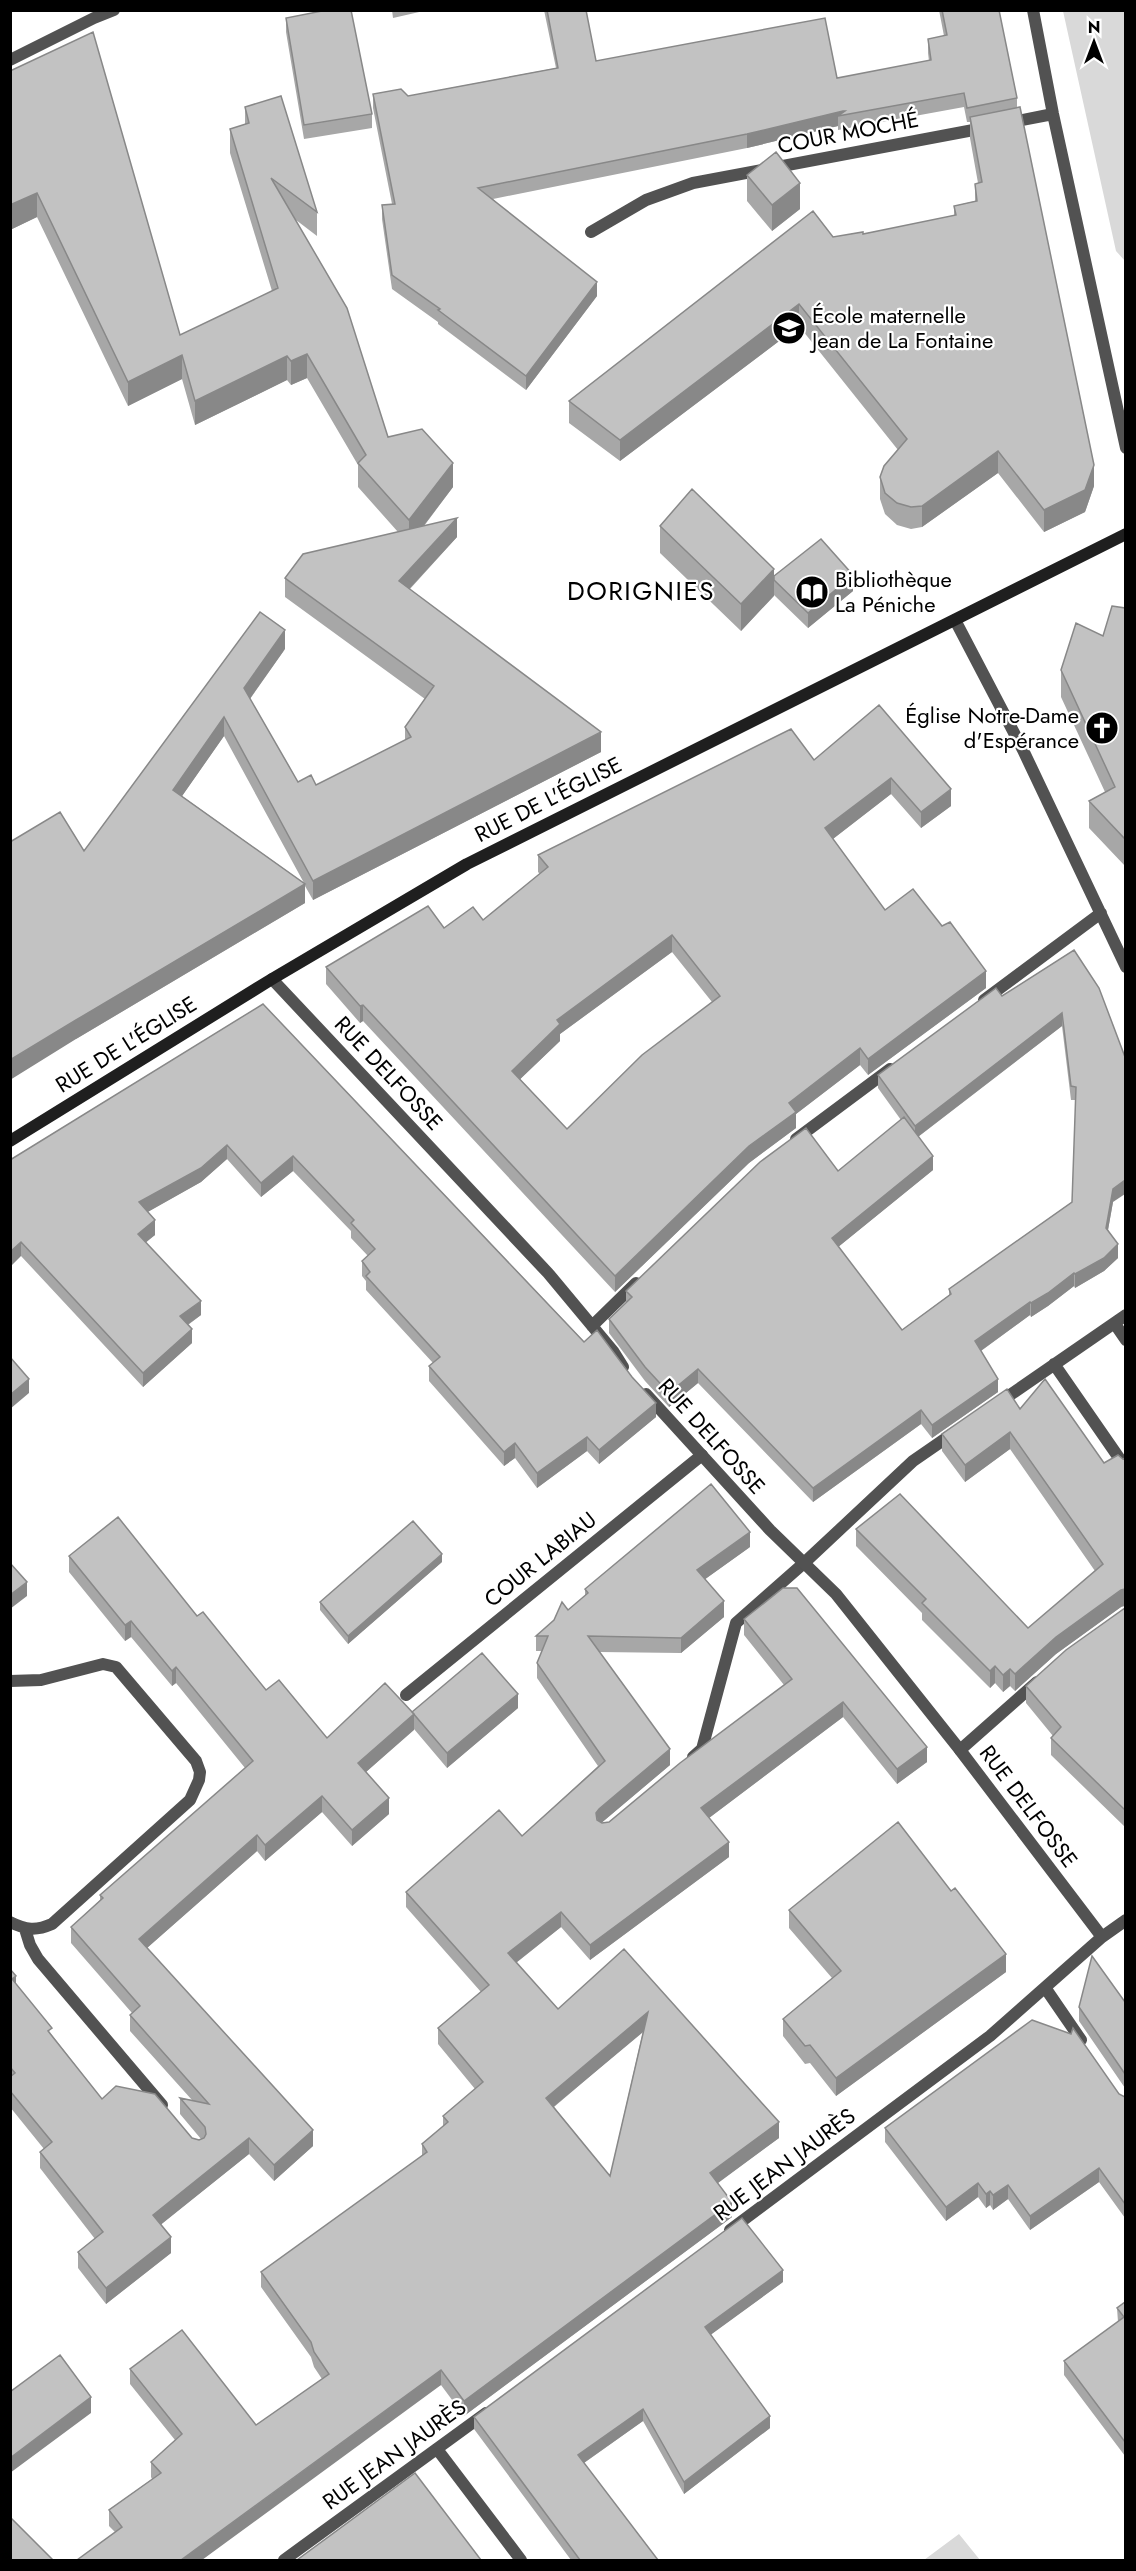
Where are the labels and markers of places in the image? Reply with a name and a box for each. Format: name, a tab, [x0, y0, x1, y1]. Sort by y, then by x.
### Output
place label: École maternelle Jean de La Fontaine	[809, 299, 993, 356]
school or university icon: École maternelle Jean de La Fontaine	[771, 310, 807, 346]
place label: Bibliothèque La Péniche	[835, 563, 952, 620]
library icon: Bibliothèque La Péniche	[794, 574, 830, 610]
place label: Église Notre-Dame d'Espérance	[905, 699, 1079, 756]
church icon: Église Notre-Dame d'Espérance	[1084, 710, 1120, 746]

